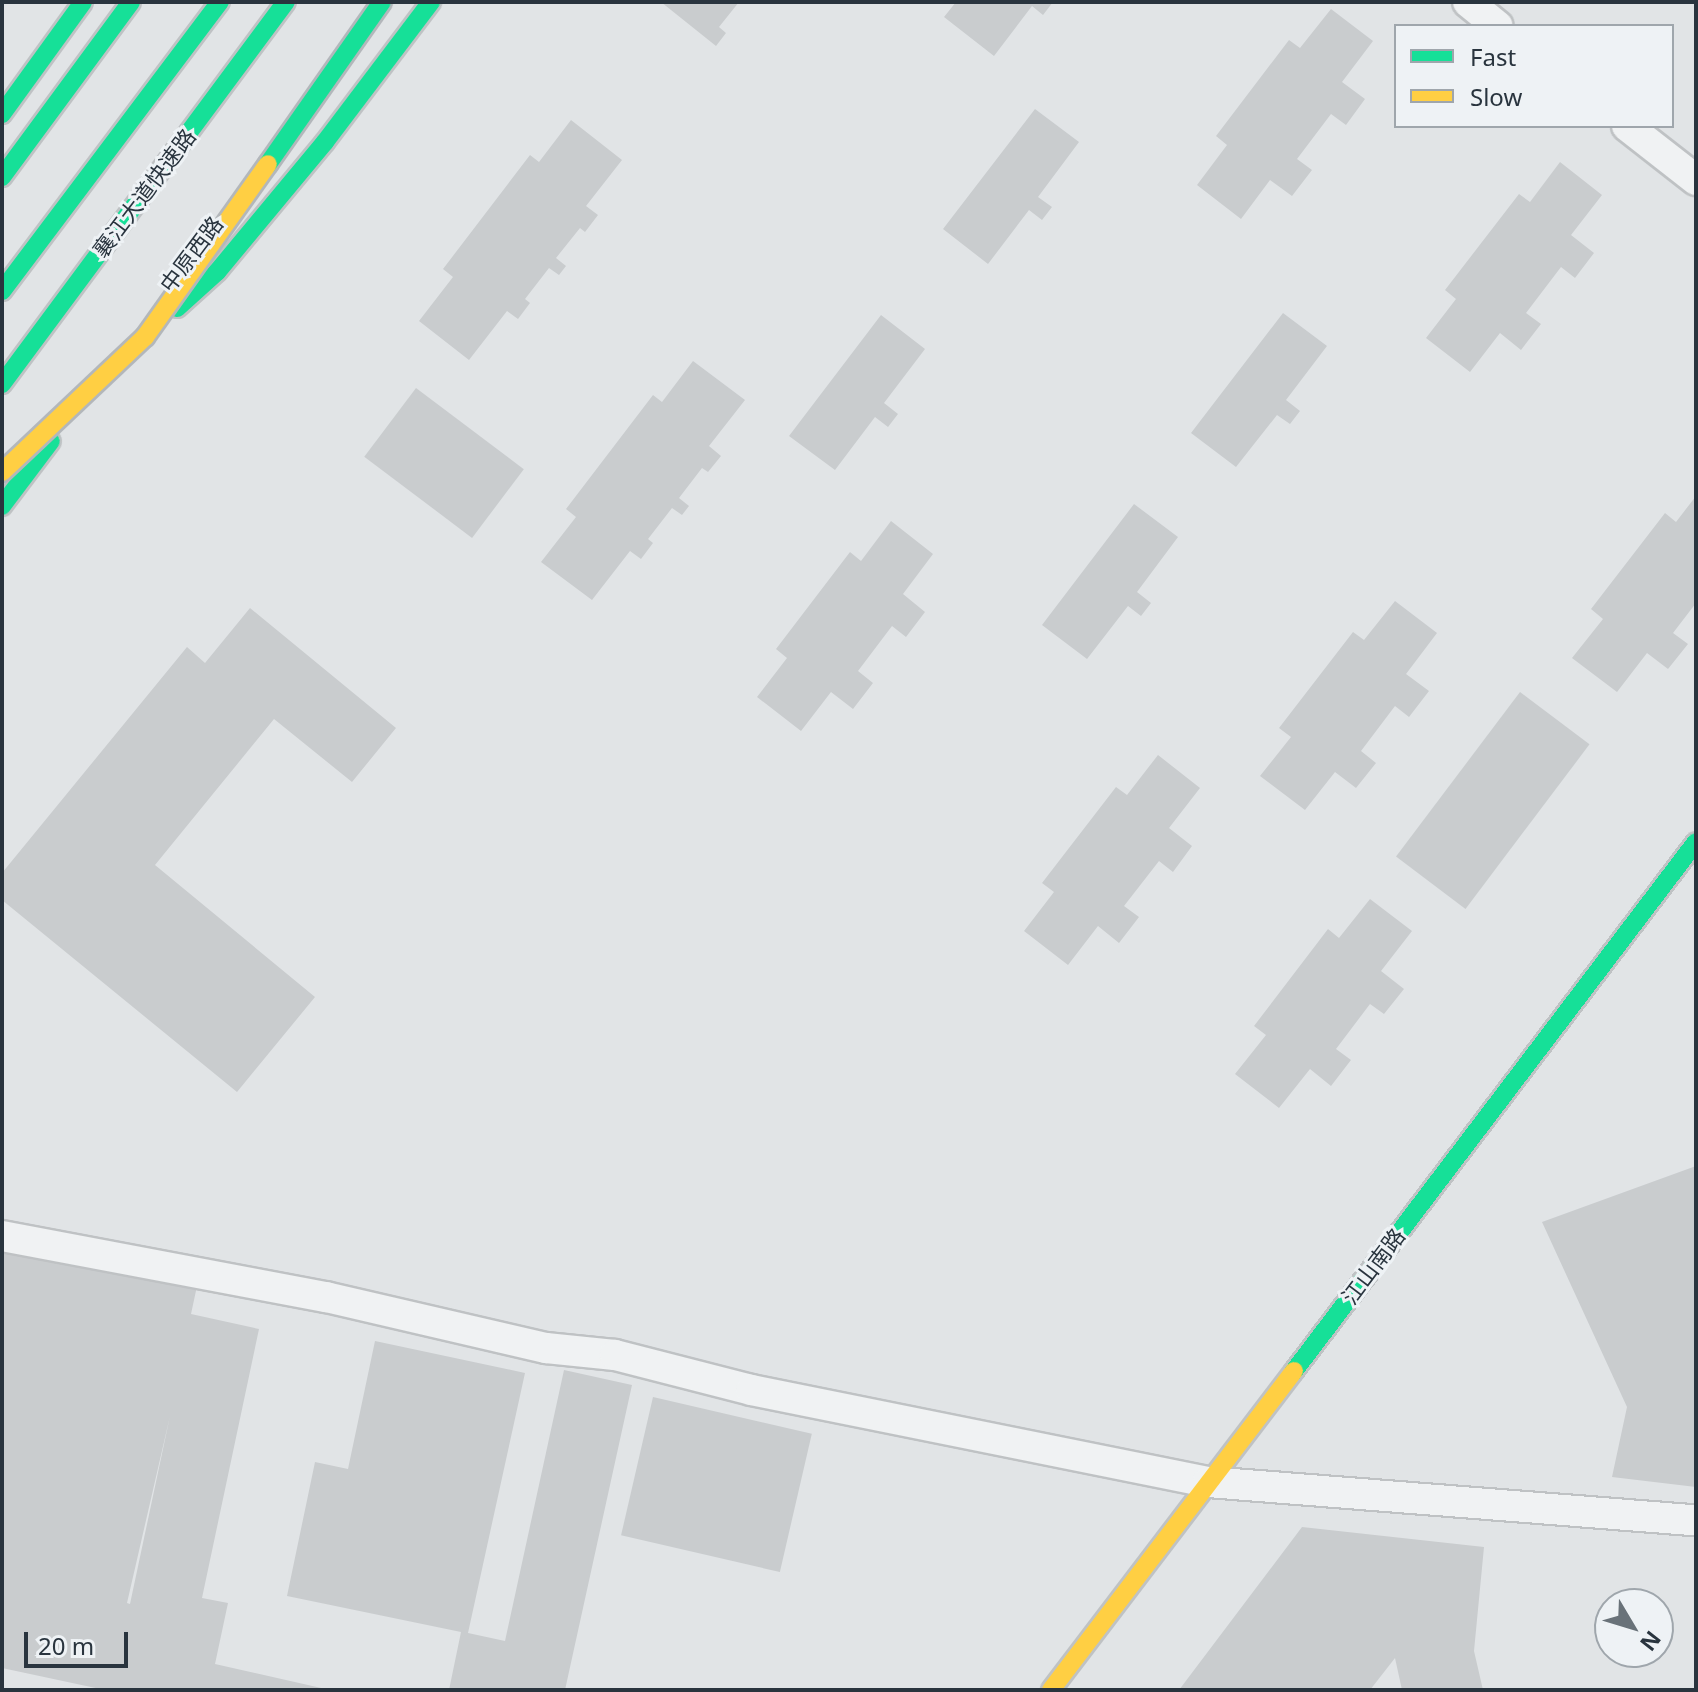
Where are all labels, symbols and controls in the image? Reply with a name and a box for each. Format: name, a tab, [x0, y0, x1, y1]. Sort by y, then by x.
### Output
legend	[1394, 24, 1674, 128]
text: Fast	[1470, 40, 1516, 73]
text: Slow	[1470, 80, 1522, 113]
street label: 襄江大道快速路	[87, 124, 201, 262]
street label: 中原西路	[154, 211, 228, 297]
street label: 江山南路	[1336, 1223, 1410, 1309]
north arrow	[1594, 1588, 1674, 1668]
scale bar	[28, 1616, 132, 1666]
text: N	[1634, 1625, 1669, 1658]
text: 20 m	[38, 1629, 94, 1662]

